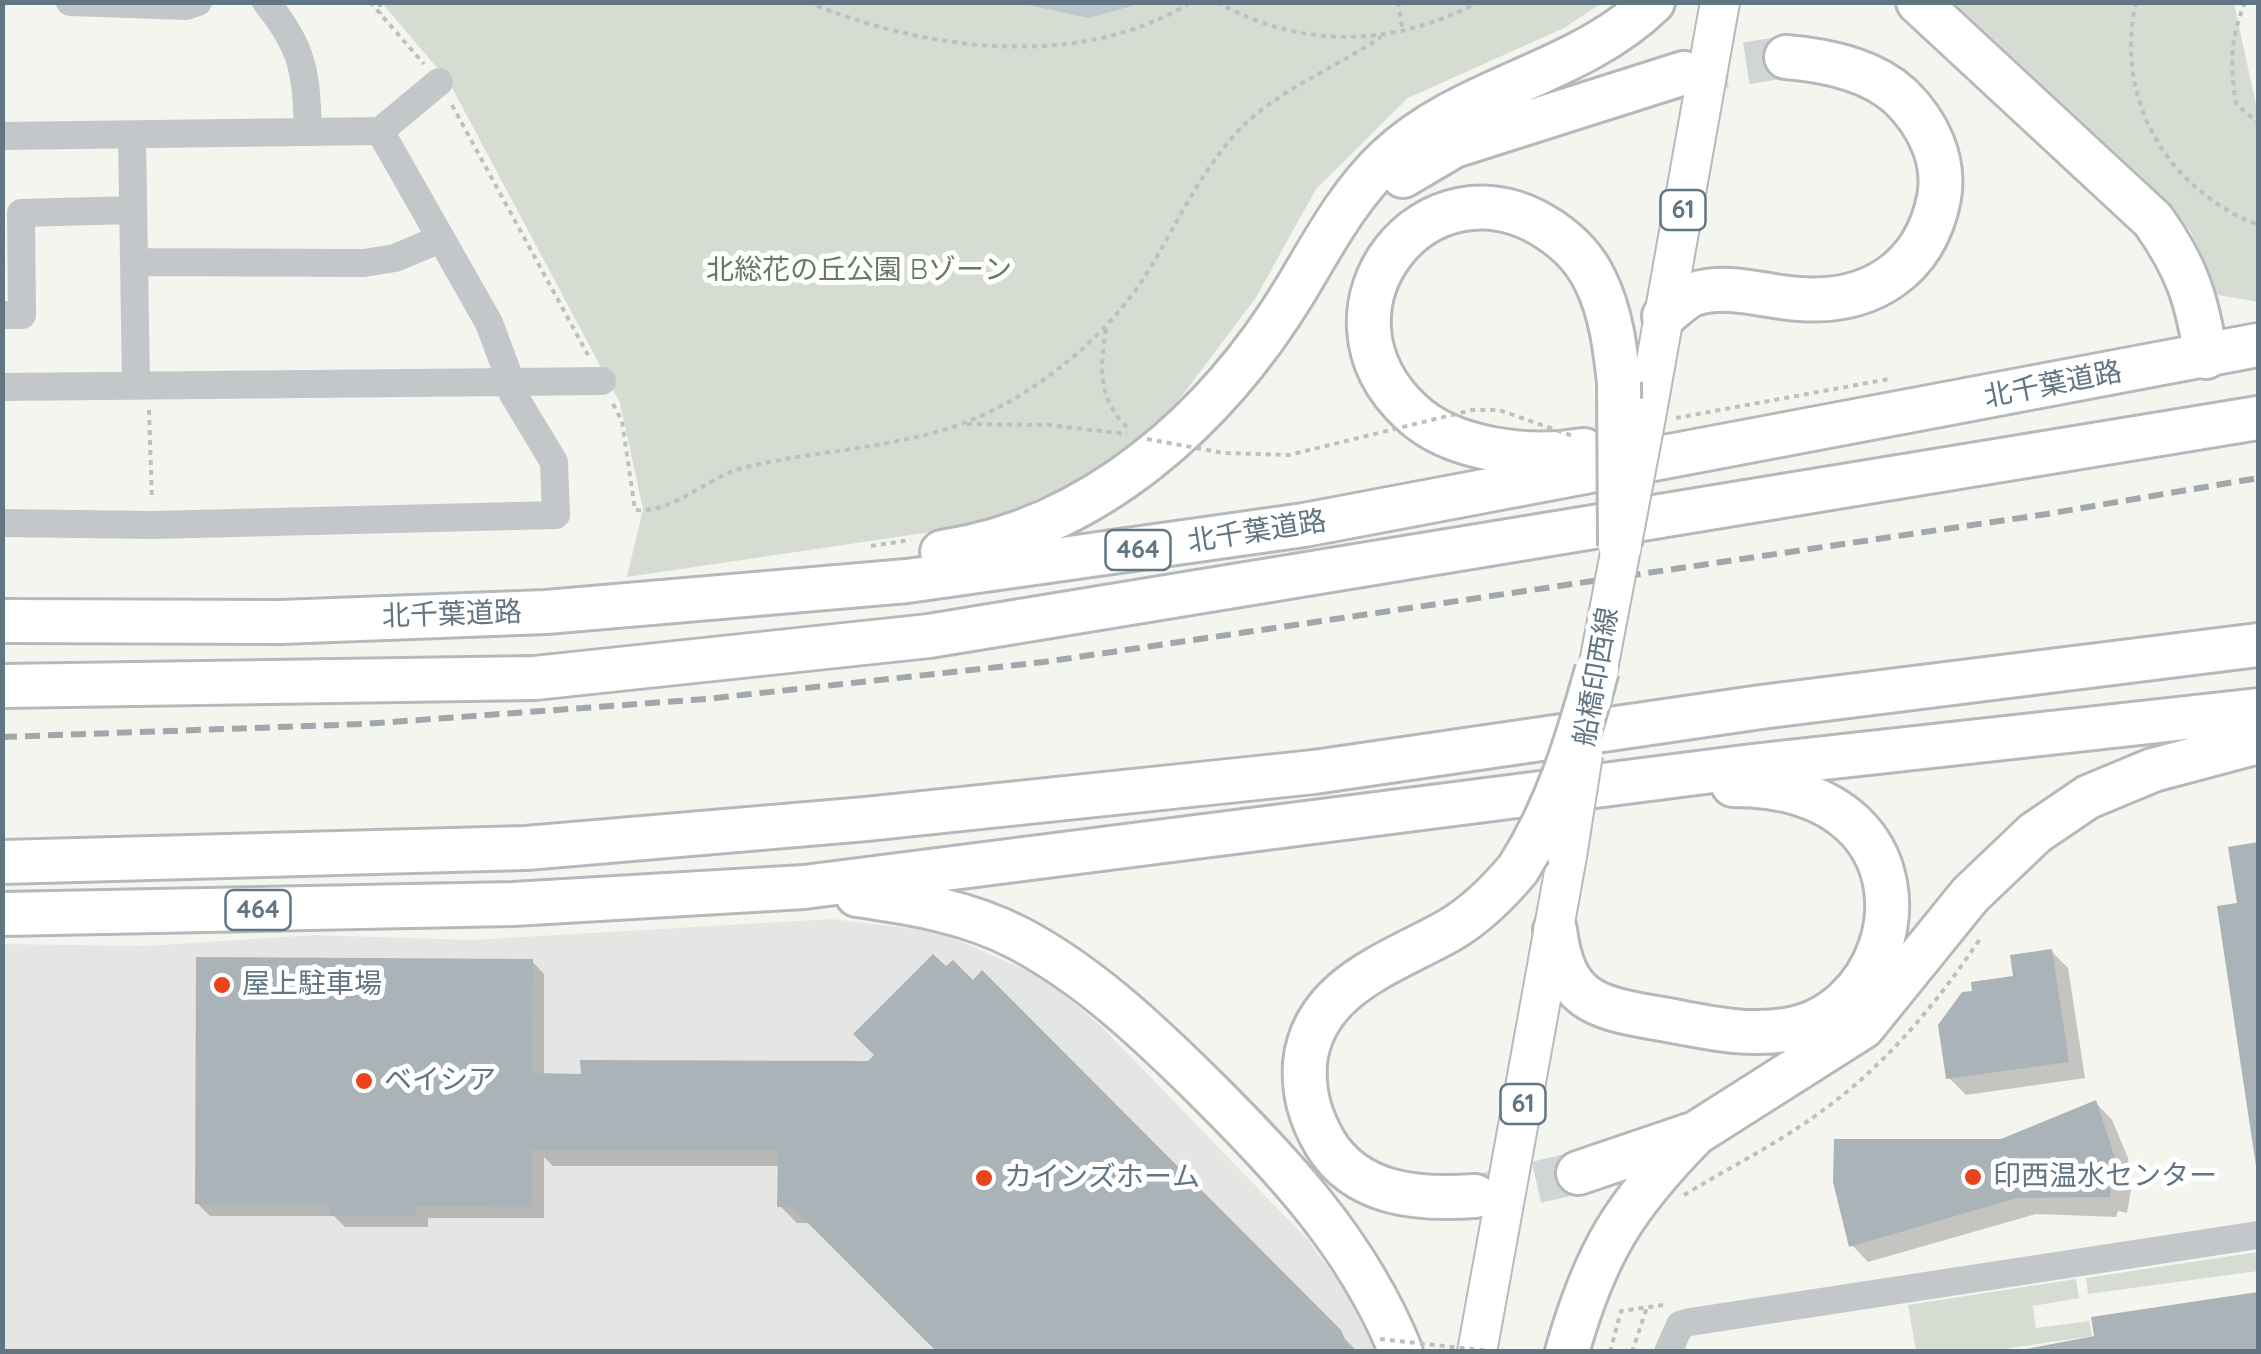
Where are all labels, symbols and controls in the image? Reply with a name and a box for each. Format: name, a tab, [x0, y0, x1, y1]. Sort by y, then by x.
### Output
road number: 61	[1660, 190, 1706, 230]
park label: 北総花の丘公園 Bゾーン	[706, 254, 1012, 288]
street label: 北千葉道路	[1981, 355, 2125, 415]
street label: 北千葉道路	[1185, 504, 1329, 560]
road number: 464	[1106, 530, 1170, 570]
street label: 北千葉道路	[381, 596, 523, 634]
street label: 船橋印西線	[1568, 605, 1626, 749]
road number: 464	[226, 890, 290, 930]
place label: 屋上駐車場	[242, 968, 382, 1002]
marker: 屋上駐車場	[211, 974, 233, 996]
place label: ベイシア	[384, 1064, 496, 1098]
marker: ベイシア	[353, 1070, 375, 1092]
road number: 61	[1500, 1084, 1546, 1124]
place label: 印西温水センター	[1993, 1160, 2217, 1194]
place label: カインズホーム	[1004, 1161, 1200, 1195]
marker: 印西温水センター	[1962, 1166, 1984, 1188]
marker: カインズホーム	[973, 1167, 995, 1189]

